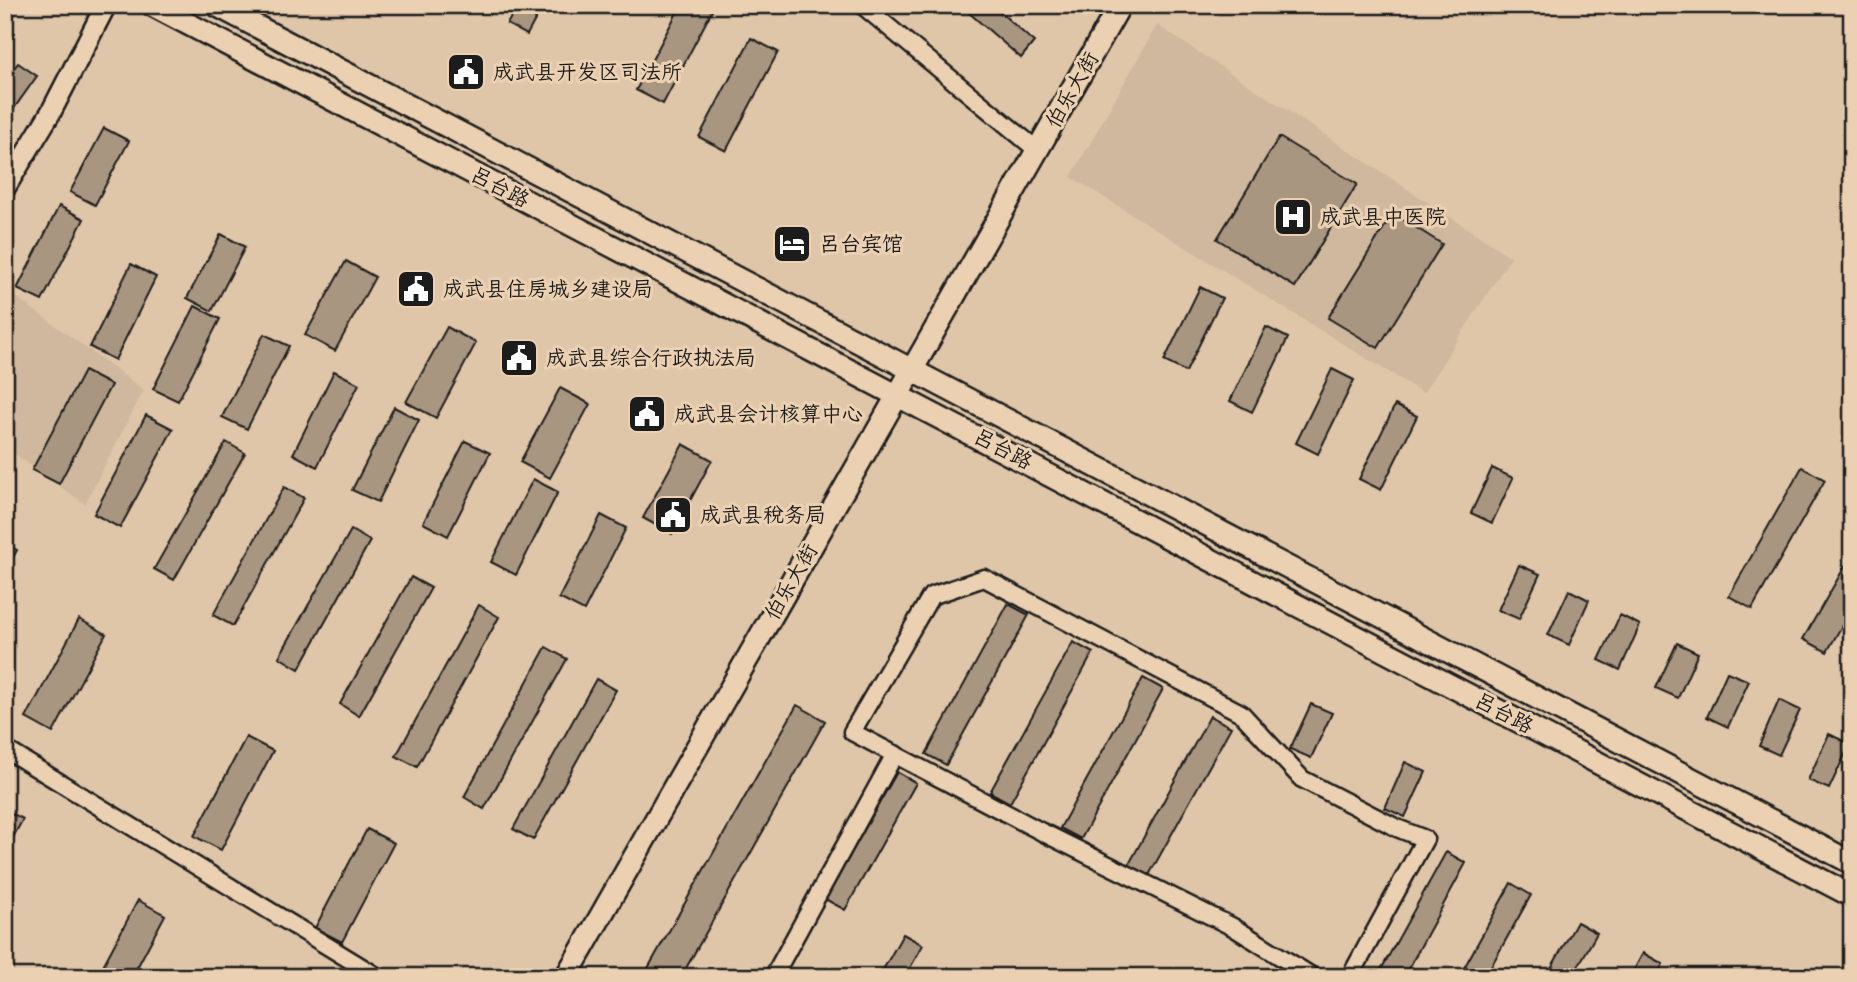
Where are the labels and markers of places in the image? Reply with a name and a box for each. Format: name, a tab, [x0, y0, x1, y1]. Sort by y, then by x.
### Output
public building icon: 成武县开发区司法所	[445, 51, 487, 93]
place label: 成武县开发区司法所	[493, 60, 682, 85]
hospital icon: 成武县中医院	[1272, 196, 1314, 238]
place label: 成武县中医院	[1320, 205, 1446, 230]
hotel icon: 吕台宾馆	[771, 223, 813, 265]
place label: 吕台宾馆	[819, 232, 903, 257]
public building icon: 成武县住房城乡建设局	[395, 268, 437, 310]
place label: 成武县住房城乡建设局	[443, 277, 653, 302]
public building icon: 成武县综合行政执法局	[498, 337, 540, 379]
place label: 成武县综合行政执法局	[546, 346, 756, 371]
public building icon: 成武县会计核算中心	[626, 393, 668, 435]
place label: 成武县会计核算中心	[674, 402, 863, 427]
public building icon: 成武县税务局	[652, 494, 694, 536]
place label: 成武县税务局	[700, 503, 826, 528]

